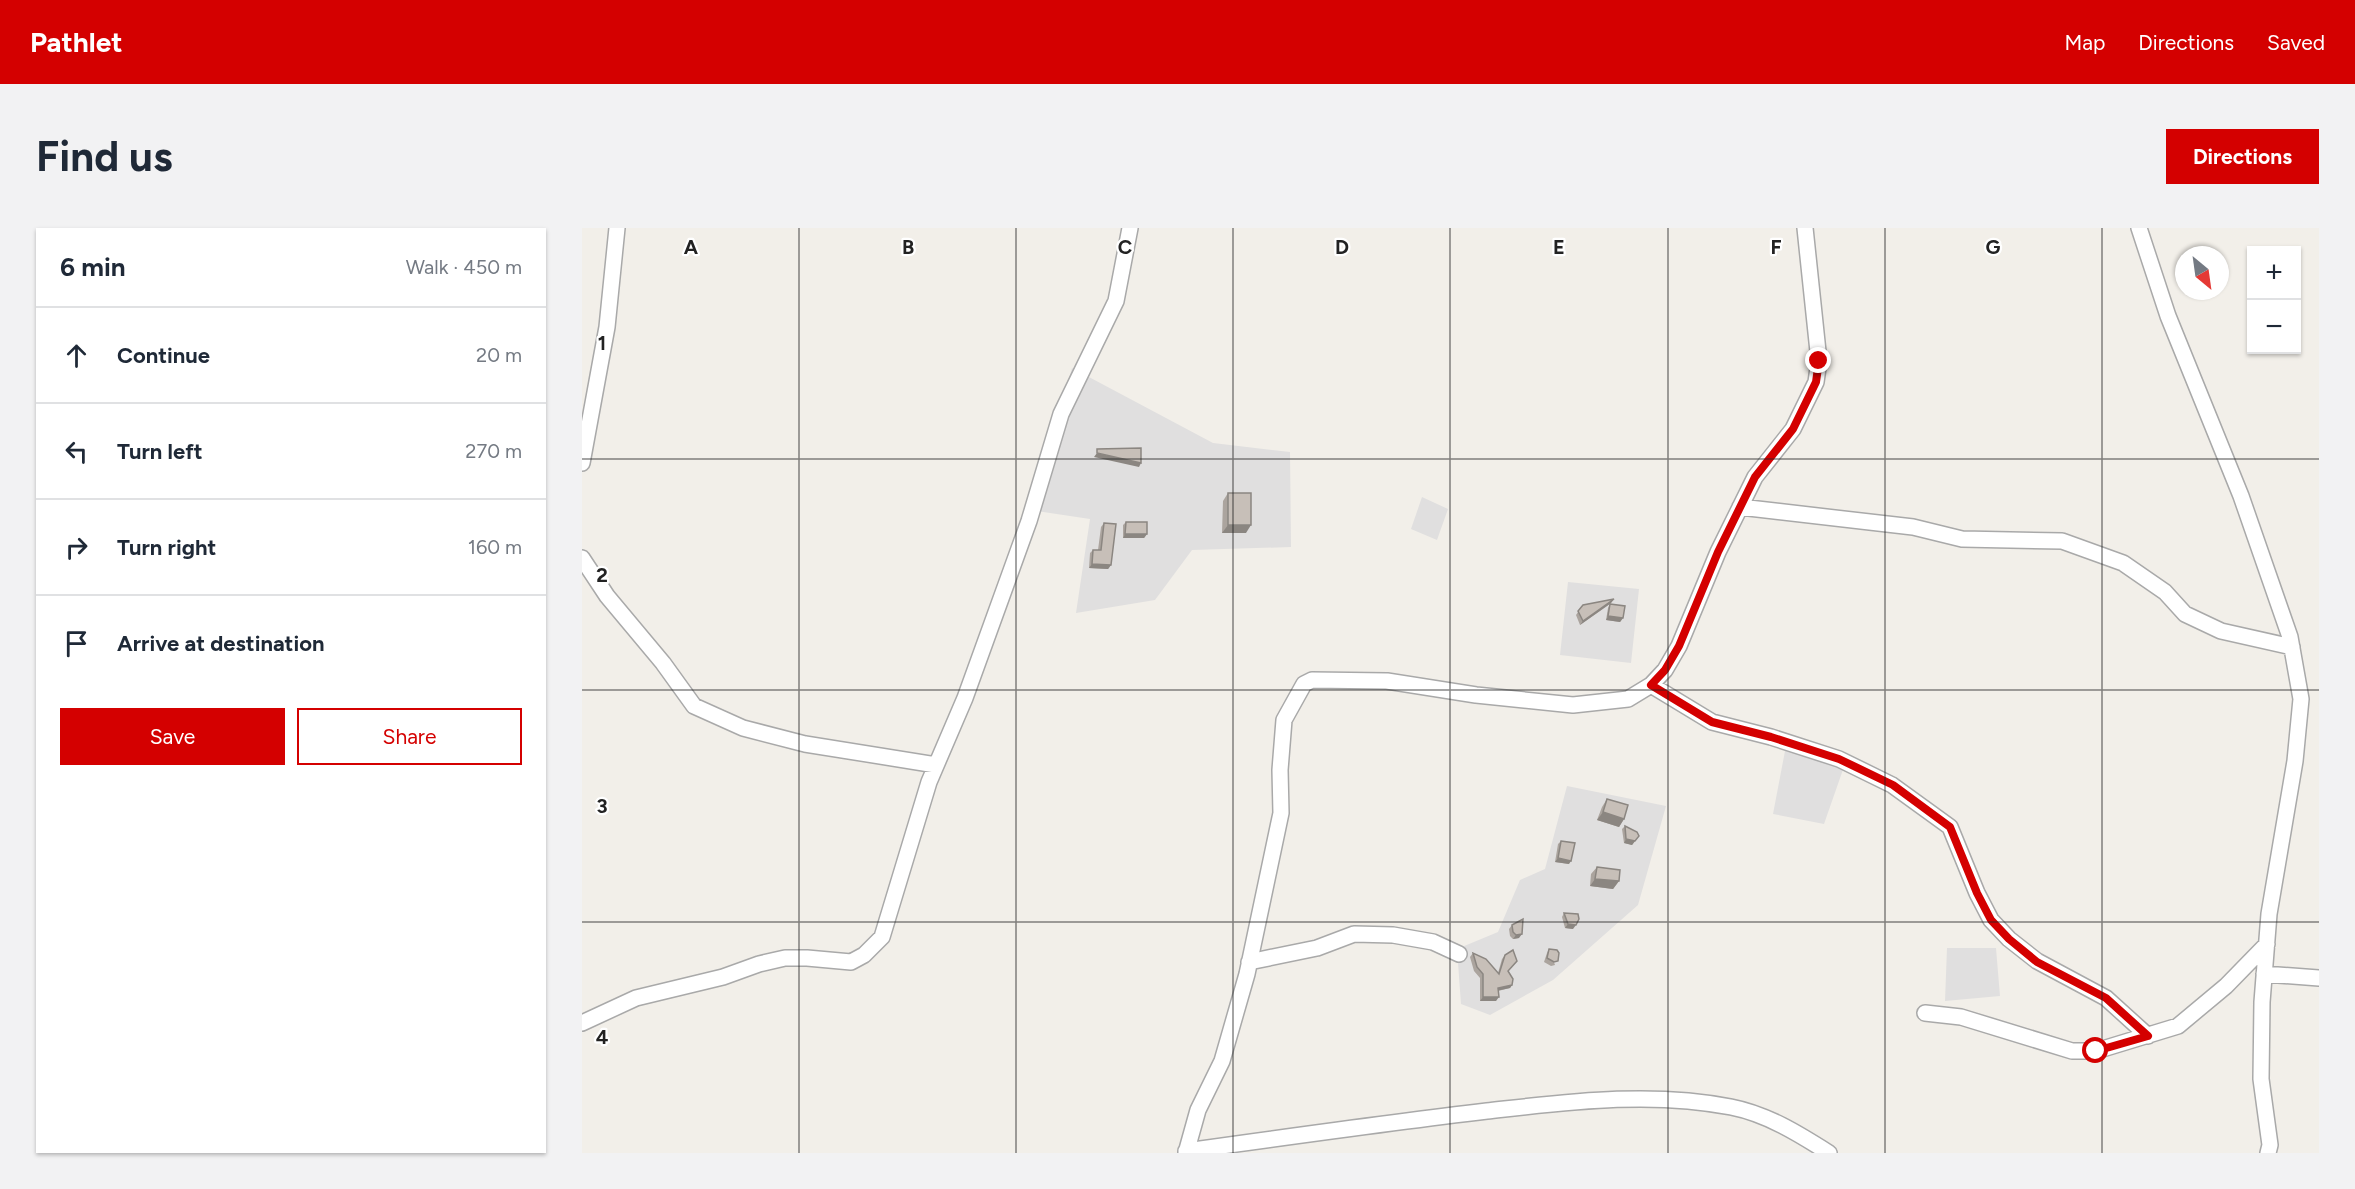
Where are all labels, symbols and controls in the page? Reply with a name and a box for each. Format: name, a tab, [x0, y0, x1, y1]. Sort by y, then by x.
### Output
text: Pathlet	[30, 25, 122, 59]
text: Map	[2064, 30, 2105, 55]
text: Directions	[2138, 30, 2234, 55]
text: Saved	[2267, 30, 2325, 55]
button: Directions	[2166, 129, 2319, 184]
text: Find us	[36, 131, 173, 182]
text: A	[684, 235, 699, 259]
text: B	[902, 235, 914, 259]
text: C	[1118, 235, 1132, 259]
text: D	[1335, 235, 1349, 259]
text: E	[1553, 235, 1565, 259]
text: F	[1770, 235, 1782, 259]
text: G	[1986, 235, 2001, 259]
north arrow	[2175, 246, 2229, 300]
map controls	[2247, 246, 2301, 354]
button: +	[2247, 246, 2301, 300]
text: 6 min	[60, 251, 126, 283]
text: Walk · 450 m	[406, 255, 522, 279]
button: −	[2247, 300, 2301, 354]
text: 1	[598, 331, 606, 355]
icon: ahead	[60, 339, 93, 372]
text: Continue	[117, 342, 210, 369]
text: 20 m	[476, 343, 522, 367]
route end	[1805, 347, 1831, 373]
icon: left	[60, 435, 93, 468]
text: Turn left	[117, 438, 203, 465]
text: 270 m	[465, 439, 522, 463]
icon: right	[60, 531, 93, 564]
text: Turn right	[117, 534, 216, 561]
text: 160 m	[468, 535, 522, 559]
text: 2	[596, 563, 608, 587]
icon: arrive	[60, 627, 93, 660]
text: Arrive at destination	[117, 630, 325, 657]
button: Save	[60, 708, 285, 765]
button: Share	[297, 708, 522, 765]
text: 3	[596, 794, 608, 818]
text: 4	[596, 1025, 609, 1049]
route start	[2082, 1037, 2108, 1063]

